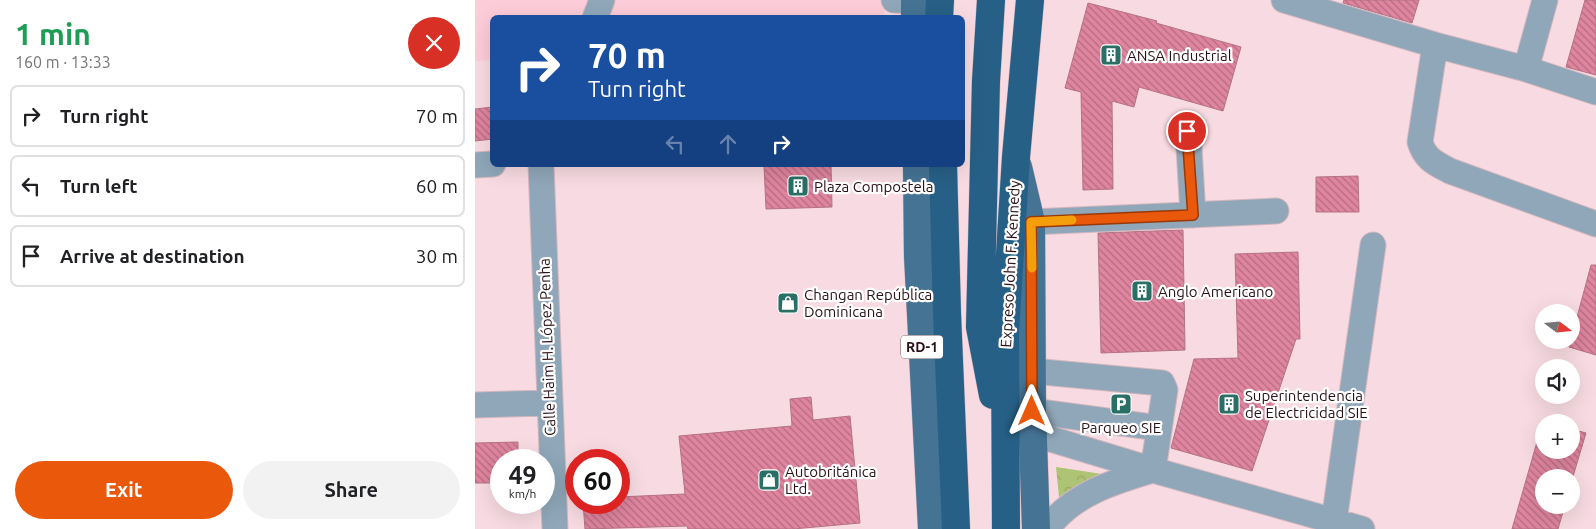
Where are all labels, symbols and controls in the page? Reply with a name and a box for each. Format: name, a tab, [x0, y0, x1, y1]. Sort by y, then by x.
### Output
text: 1 min	[15, 17, 91, 51]
button: close	[408, 17, 460, 69]
icon: right	[505, 35, 570, 100]
text: 70 m	[588, 35, 666, 75]
building icon: ANSA Industrial	[1099, 43, 1123, 67]
place label: ANSA Industrial	[1127, 47, 1232, 64]
text: 160 m · 13:33	[15, 53, 111, 71]
text: Turn right	[588, 76, 686, 101]
icon: right	[17, 102, 45, 130]
text: Turn right	[60, 105, 148, 127]
text: 70 m	[416, 105, 458, 127]
pin	[1166, 110, 1208, 152]
icon: arrive	[1173, 117, 1201, 145]
icon: left	[661, 130, 689, 158]
icon: ahead	[714, 130, 742, 158]
icon: right	[767, 130, 795, 158]
icon: left	[17, 172, 45, 200]
building icon: Plaza Compostela	[786, 174, 810, 198]
text: Turn left	[60, 175, 138, 197]
text: 60 m	[416, 175, 458, 197]
place label: Plaza Compostela	[814, 178, 933, 195]
street label: Expreso John F. Kennedy	[997, 180, 1023, 348]
icon: arrive	[17, 242, 45, 270]
text: Arrive at destination	[60, 245, 245, 267]
text: 30 m	[416, 245, 458, 267]
street label: Calle Haim H. López Penha	[535, 258, 559, 436]
building icon: Anglo Americano	[1130, 279, 1154, 303]
place label: Anglo Americano	[1158, 283, 1273, 300]
place label: Changan República Dominicana	[804, 286, 932, 320]
shop icon: Changan República Dominicana	[776, 291, 800, 315]
north arrow	[1535, 304, 1580, 349]
map controls	[1535, 304, 1580, 514]
road number: RD-1	[901, 336, 943, 358]
button: sound	[1535, 359, 1580, 404]
position arrow	[1005, 384, 1057, 436]
place label: Superintendencia de Electricidad SIE	[1245, 387, 1368, 421]
parking icon: Parqueo SIE	[1109, 392, 1133, 416]
building icon: Superintendencia de Electricidad SIE	[1217, 392, 1241, 416]
button: +	[1535, 414, 1580, 459]
place label: Parqueo SIE	[1081, 419, 1161, 436]
speed limit sign: 60	[565, 449, 630, 514]
button: Exit	[15, 461, 233, 519]
button: Share	[243, 461, 460, 519]
text: 49	[508, 461, 537, 489]
place label: Autobritánica Ltd.	[785, 463, 877, 497]
shop icon: Autobritánica Ltd.	[757, 468, 781, 492]
button: −	[1535, 469, 1580, 514]
text: km/h	[509, 487, 536, 500]

